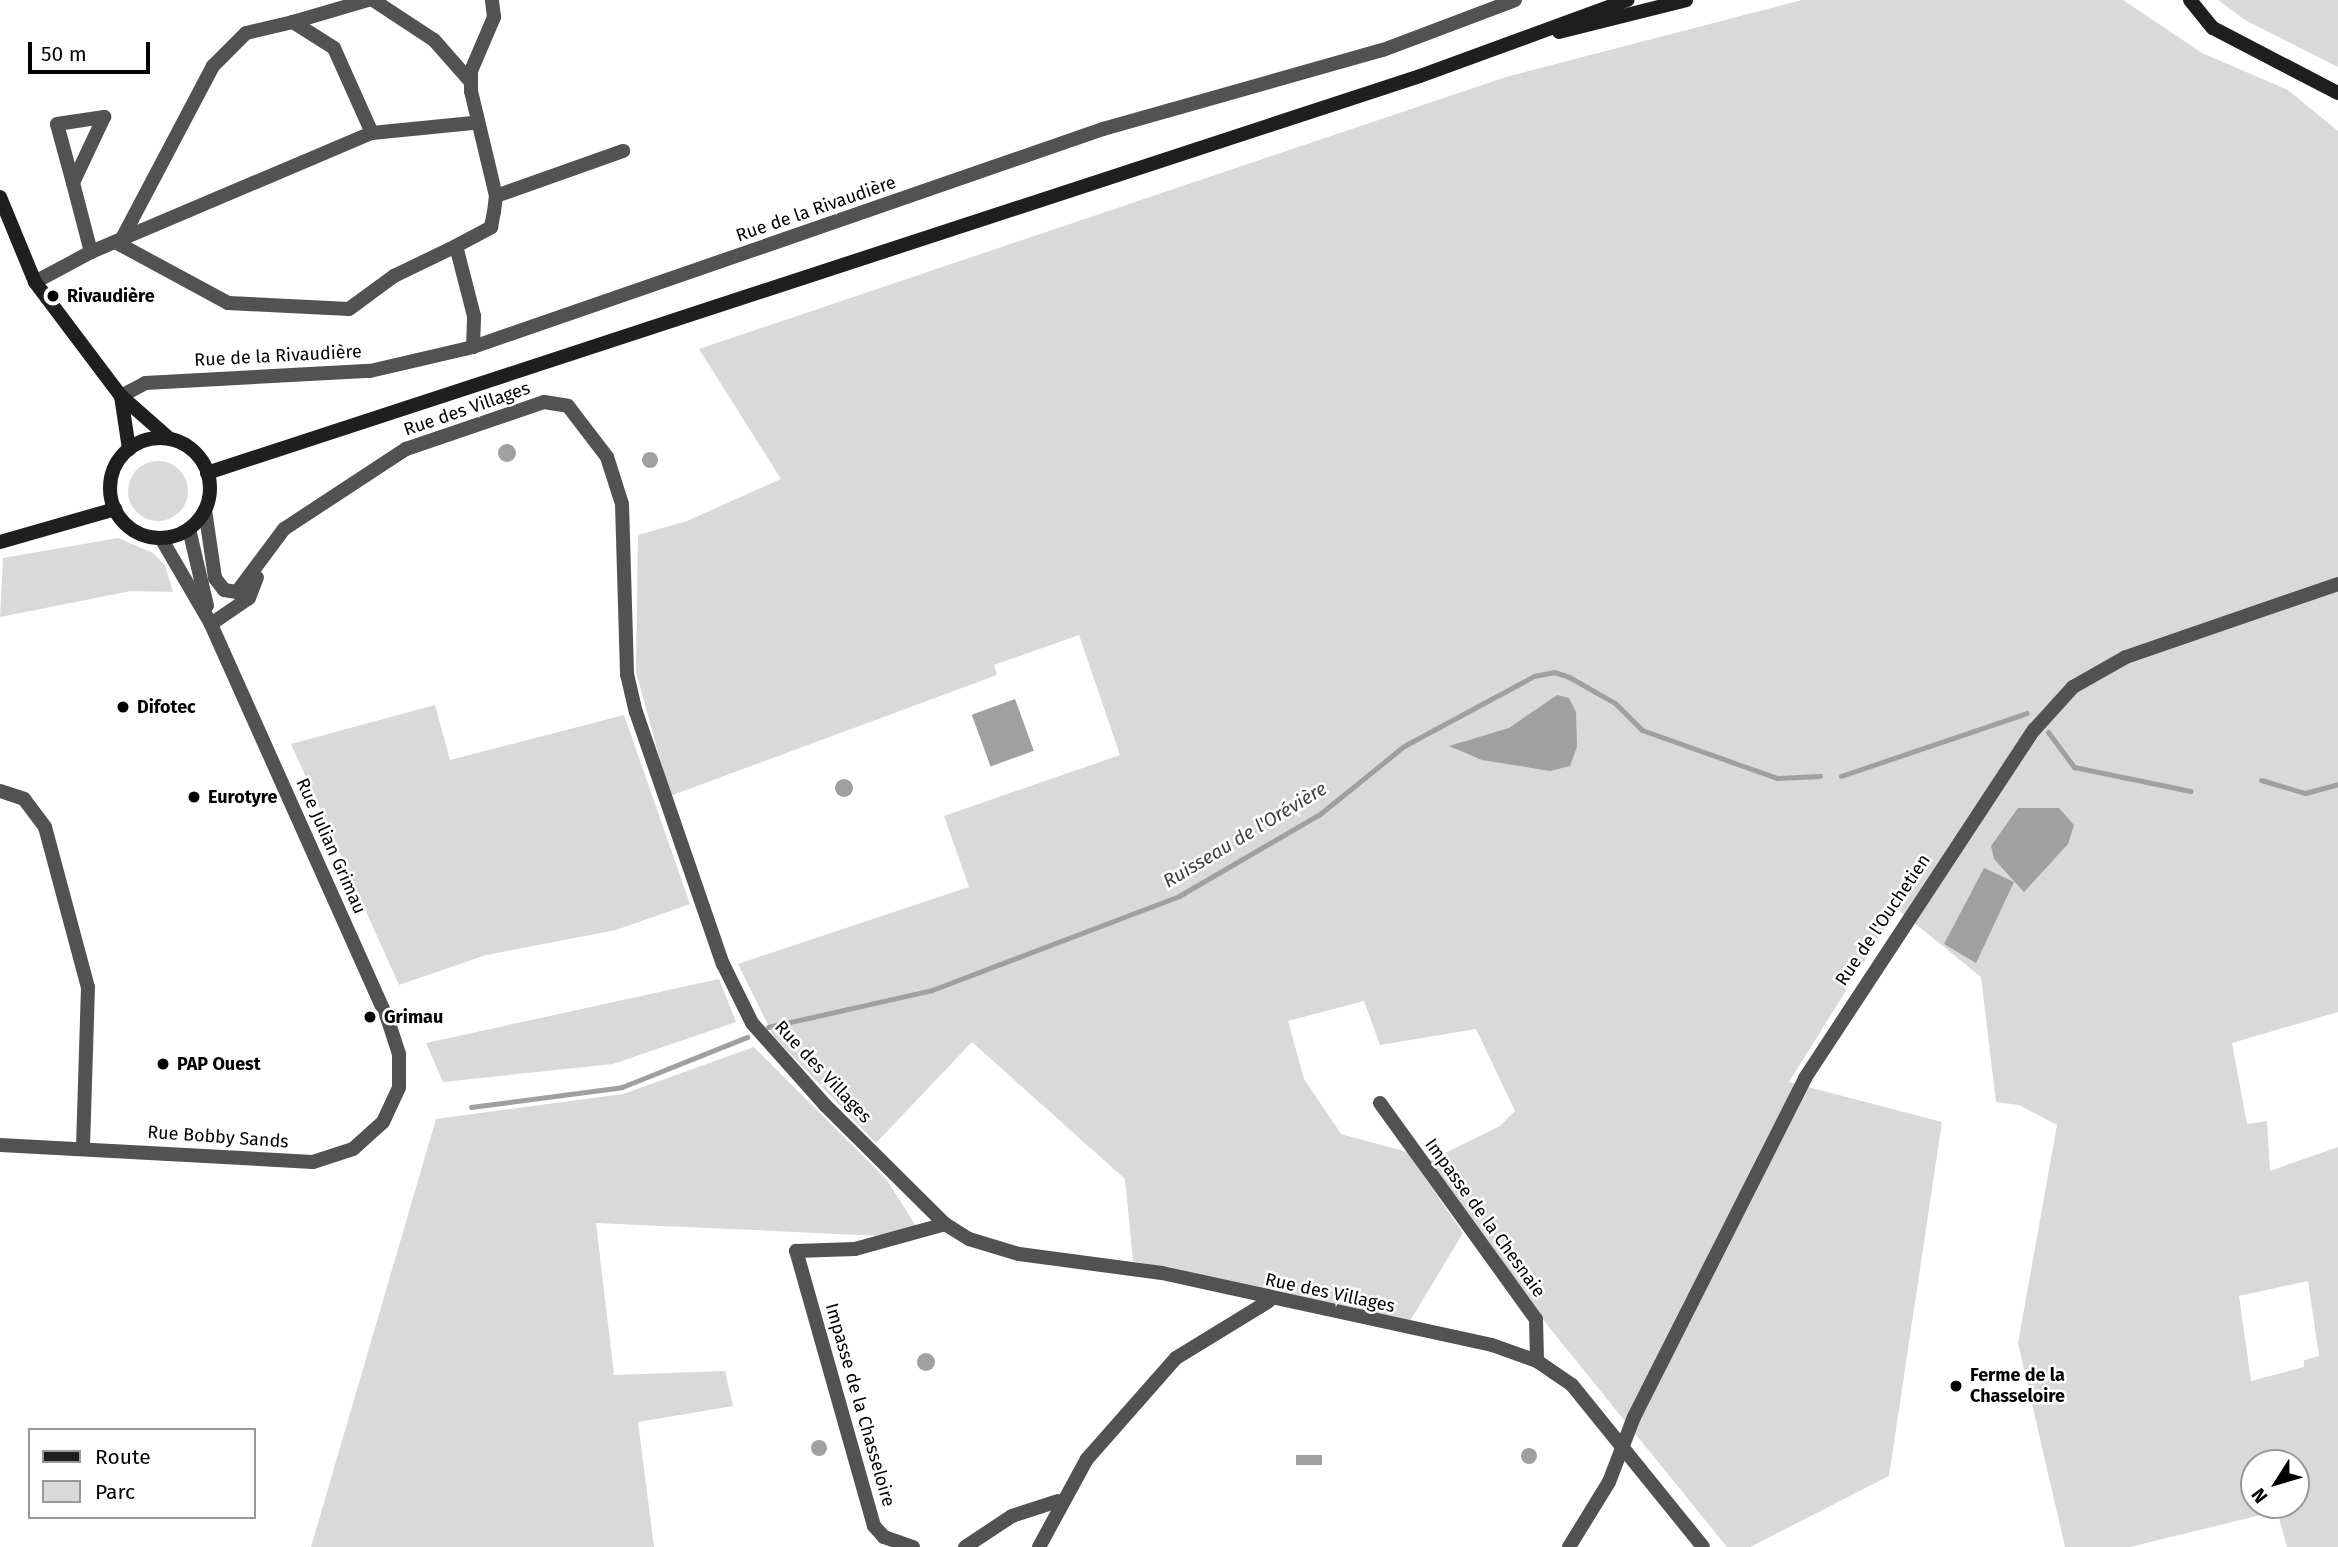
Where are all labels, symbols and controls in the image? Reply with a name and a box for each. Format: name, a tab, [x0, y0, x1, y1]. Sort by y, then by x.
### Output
scale bar	[32, 28, 154, 72]
text: 50 m	[41, 41, 87, 67]
street label: Rue de la Rivaudière	[733, 171, 899, 247]
place label: Rivaudière	[67, 285, 155, 307]
marker: Rivaudière	[45, 288, 61, 304]
street label: Rue de la Rivaudière	[194, 341, 362, 371]
street label: Rue des Villages	[401, 377, 533, 441]
place label: Difotec	[137, 696, 196, 718]
marker: Difotec	[115, 699, 131, 715]
street label: Rue Julian Grimau	[291, 775, 371, 917]
water label: Ruisseau de l'Orévière	[1159, 777, 1331, 893]
place label: Eurotyre	[208, 786, 277, 808]
marker: Eurotyre	[186, 789, 202, 805]
street label: Rue de l'Ouchetien	[1831, 850, 1935, 990]
place label: Grimau	[384, 1006, 443, 1028]
marker: Grimau	[362, 1009, 378, 1025]
street label: Rue des Villages	[770, 1016, 876, 1128]
place label: PAP Ouest	[177, 1053, 261, 1075]
marker: PAP Ouest	[155, 1056, 171, 1072]
street label: Rue Bobby Sands	[147, 1121, 289, 1153]
street label: Impasse de la Chesnaie	[1420, 1134, 1550, 1302]
street label: Rue des Villages	[1263, 1269, 1397, 1317]
street label: Impasse de la Chasseloire	[821, 1301, 899, 1509]
place label: Ferme de la Chasseloire	[1970, 1365, 2065, 1408]
marker: Ferme de la Chasseloire	[1948, 1378, 1964, 1394]
legend	[28, 1428, 256, 1519]
text: Route	[95, 1444, 151, 1470]
north arrow	[2240, 1449, 2310, 1519]
text: Parc	[95, 1479, 135, 1505]
text: N	[2246, 1484, 2272, 1508]

